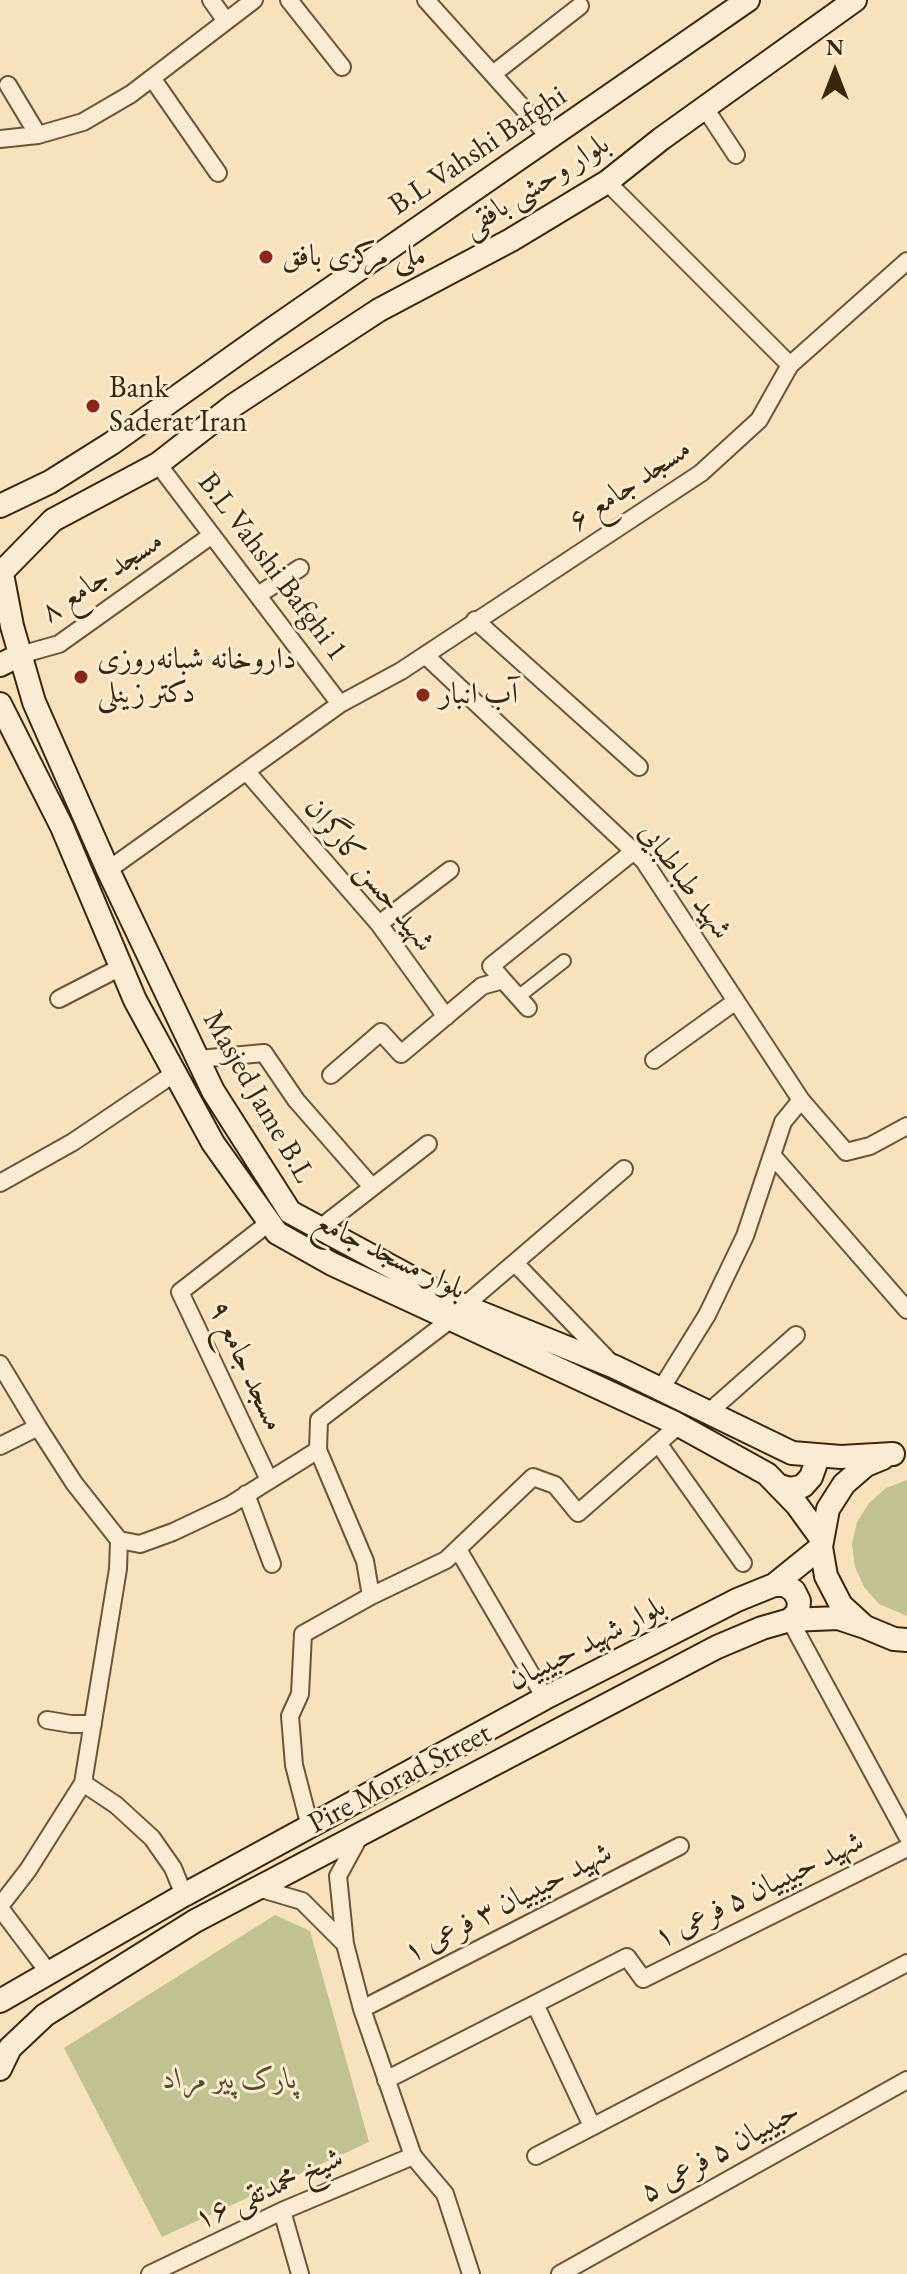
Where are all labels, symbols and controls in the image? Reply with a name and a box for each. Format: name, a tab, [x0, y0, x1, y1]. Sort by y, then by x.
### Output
north arrow	[795, 32, 875, 112]
text: N	[826, 33, 844, 62]
street label: B.L Vahshi Bafghi	[383, 78, 573, 224]
street label: بلوار وحشی بافقی	[456, 127, 616, 245]
place label: ملی مرکزی بافق	[282, 239, 426, 275]
marker: ملی مرکزی بافق	[257, 248, 275, 266]
place label: Bank Saderat Iran	[109, 371, 247, 442]
marker: Bank Saderat Iran	[84, 397, 102, 415]
street label: مسجد جامع ۶	[562, 431, 698, 539]
street label: B.L Vahshi Bafghi 1	[189, 466, 355, 668]
street label: مسجد جامع ۸	[34, 523, 170, 631]
place label: داروخانه شبانه‌روزی دکتر زینلی	[97, 642, 296, 712]
marker: داروخانه شبانه‌روزی دکتر زینلی	[72, 668, 90, 686]
place label: آب انبار	[439, 677, 518, 713]
marker: آب انبار	[414, 686, 432, 704]
street label: شهید حسن کارگران	[296, 791, 442, 959]
street label: شهید طباطبایی	[630, 815, 740, 947]
street label: Masjed Jame B.L	[194, 1005, 322, 1189]
street label: بلوار مسجد جامع	[309, 1204, 471, 1308]
street label: مسجد جامع ۹	[200, 1295, 292, 1437]
street label: بلوار شهید حبیبیان	[502, 1589, 672, 1699]
street label: Pire Morad Street	[302, 1716, 498, 1842]
street label: شهید حبیبیان ۵ فرعی ۱	[648, 1824, 870, 1956]
street label: شهید حبیبیان ۳ فرعی ۱	[398, 1835, 618, 1971]
park label: پارک پیر مراد	[163, 2062, 297, 2098]
street label: حبیبیان ۵ فرعی ۵	[634, 2093, 806, 2211]
street label: شیخ محمدتقی ۱۶	[189, 2140, 349, 2238]

